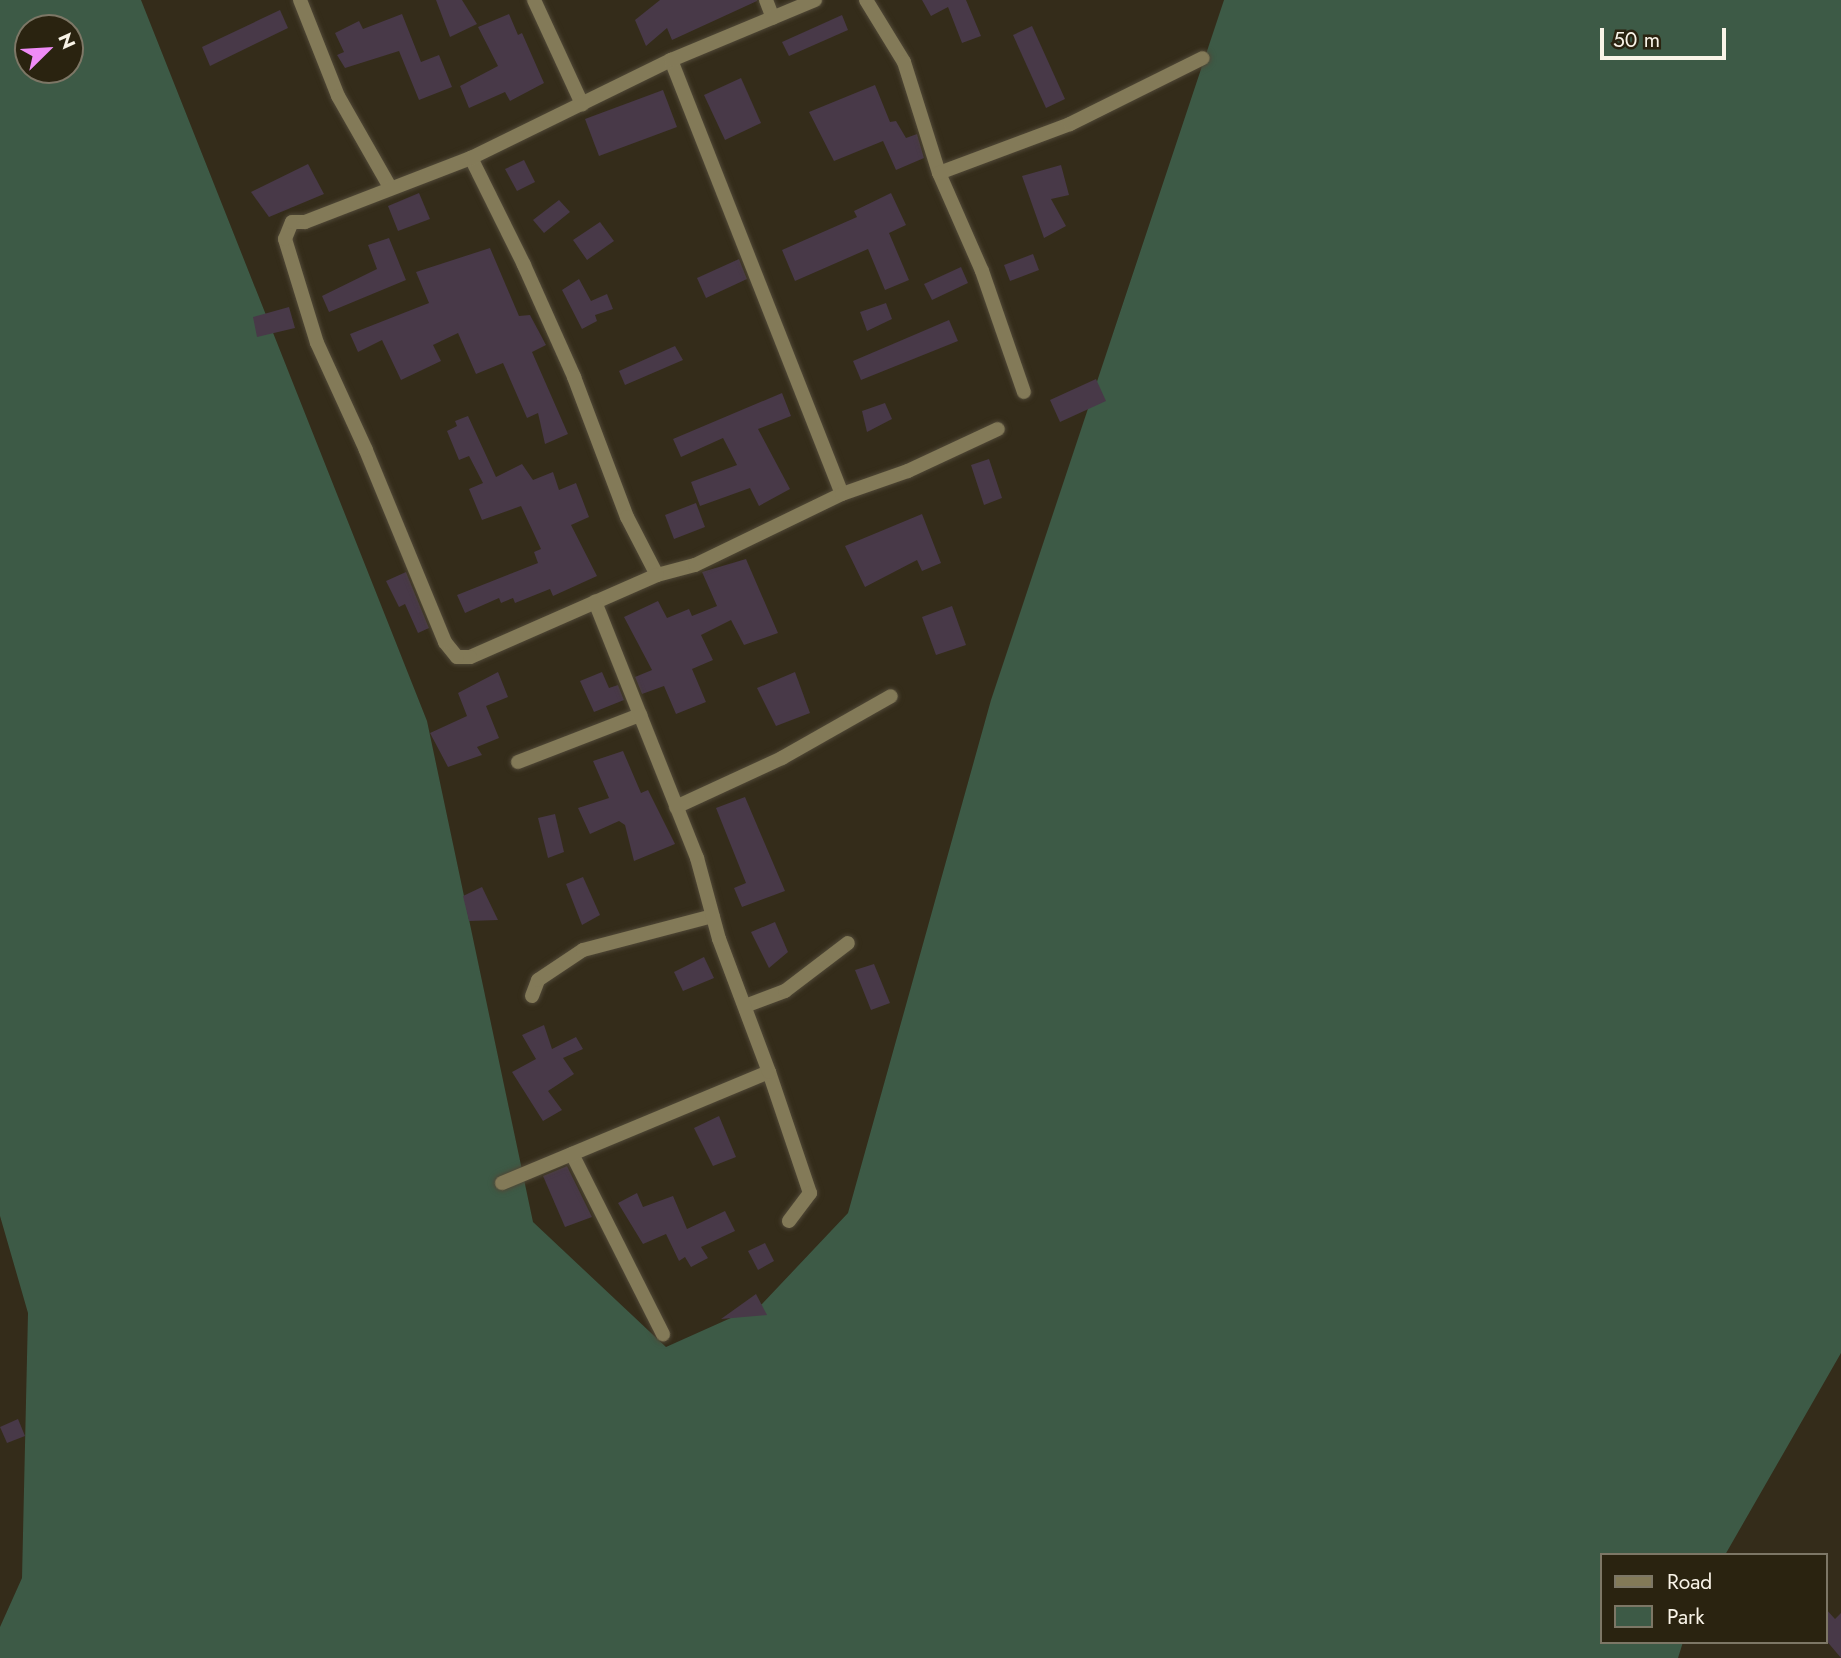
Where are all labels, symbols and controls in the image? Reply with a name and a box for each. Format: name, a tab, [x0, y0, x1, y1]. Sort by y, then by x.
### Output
north arrow	[14, 14, 84, 84]
scale bar	[1603, 14, 1729, 58]
text: 50 m	[1613, 25, 1660, 55]
text: N	[51, 29, 82, 53]
legend	[1600, 1553, 1827, 1644]
text: Road	[1667, 1567, 1712, 1597]
text: Park	[1667, 1602, 1704, 1632]

